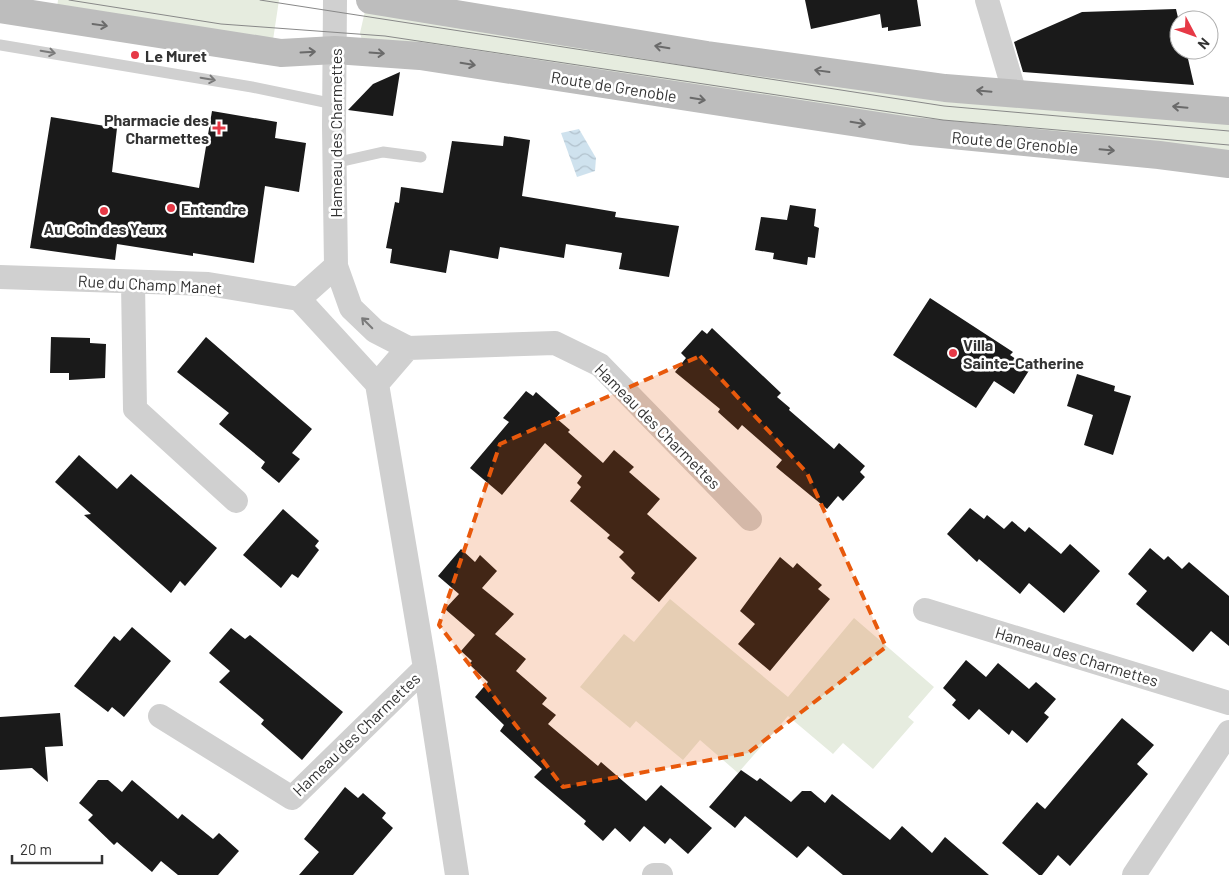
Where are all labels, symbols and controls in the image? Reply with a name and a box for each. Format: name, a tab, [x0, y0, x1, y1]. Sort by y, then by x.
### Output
north arrow	[1169, 10, 1219, 60]
one-way arrow	[92, 20, 108, 30]
text: N	[1195, 35, 1214, 53]
one-way arrow	[654, 42, 670, 52]
place label: Le Muret	[145, 46, 207, 65]
one-way arrow	[299, 47, 315, 56]
one-way arrow	[40, 48, 56, 58]
street label: Hameau des Charmettes	[326, 48, 345, 218]
marker: Le Muret	[129, 49, 141, 61]
one-way arrow	[369, 49, 385, 58]
one-way arrow	[459, 59, 475, 69]
one-way arrow	[815, 66, 831, 76]
street label: Route de Grenoble	[550, 67, 678, 105]
one-way arrow	[200, 75, 216, 85]
one-way arrow	[976, 87, 992, 96]
one-way arrow	[689, 94, 705, 104]
one-way arrow	[1173, 103, 1189, 112]
place label: Pharmacie des Charmettes	[104, 110, 209, 147]
one-way arrow	[850, 119, 866, 129]
marker: Pharmacie des Charmettes	[213, 122, 225, 134]
street label: Route de Grenoble	[951, 127, 1079, 157]
one-way arrow	[1099, 145, 1115, 155]
place label: Entendre	[181, 199, 246, 218]
marker: Entendre	[165, 202, 177, 214]
marker: Au Coin des Yeux	[98, 205, 110, 217]
place label: Au Coin des Yeux	[44, 219, 165, 238]
street label: Rue du Champ Manet	[77, 271, 223, 297]
one-way arrow	[360, 317, 373, 329]
place label: Villa Sainte-Catherine	[963, 335, 1084, 372]
marker: Villa Sainte-Catherine	[947, 347, 959, 359]
street label: Hameau des Charmettes	[591, 359, 725, 493]
street label: Hameau des Charmettes	[993, 622, 1161, 690]
street label: Hameau des Charmettes	[288, 668, 424, 800]
scale bar	[12, 832, 102, 864]
text: 20 m	[20, 840, 52, 858]

